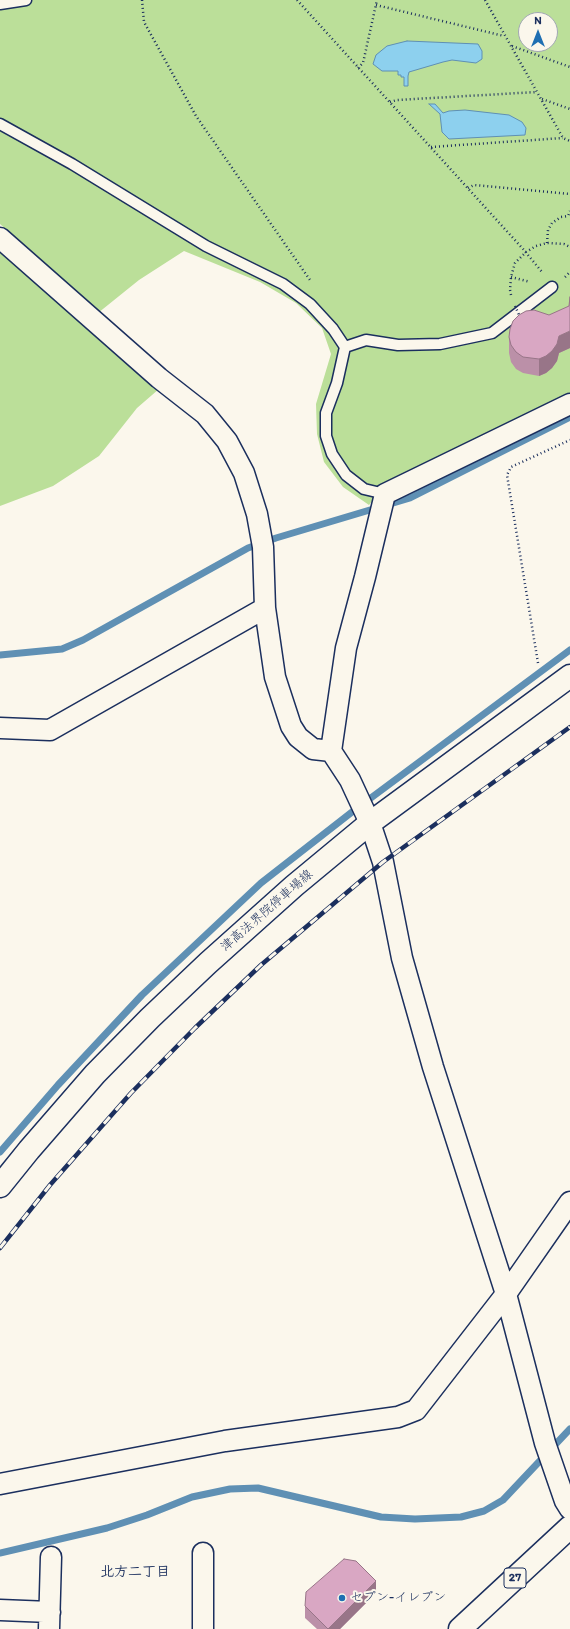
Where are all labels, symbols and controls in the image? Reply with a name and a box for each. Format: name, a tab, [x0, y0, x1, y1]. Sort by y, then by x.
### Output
north arrow	[518, 12, 558, 52]
text: N	[534, 14, 542, 27]
street label: 津高法界院停車場線	[218, 867, 316, 955]
district label: 北方二丁目	[100, 1564, 170, 1580]
road number: 27	[504, 1568, 526, 1588]
place label: セブン-イレブン	[350, 1590, 446, 1606]
marker: セブン-イレブン	[337, 1593, 347, 1603]

